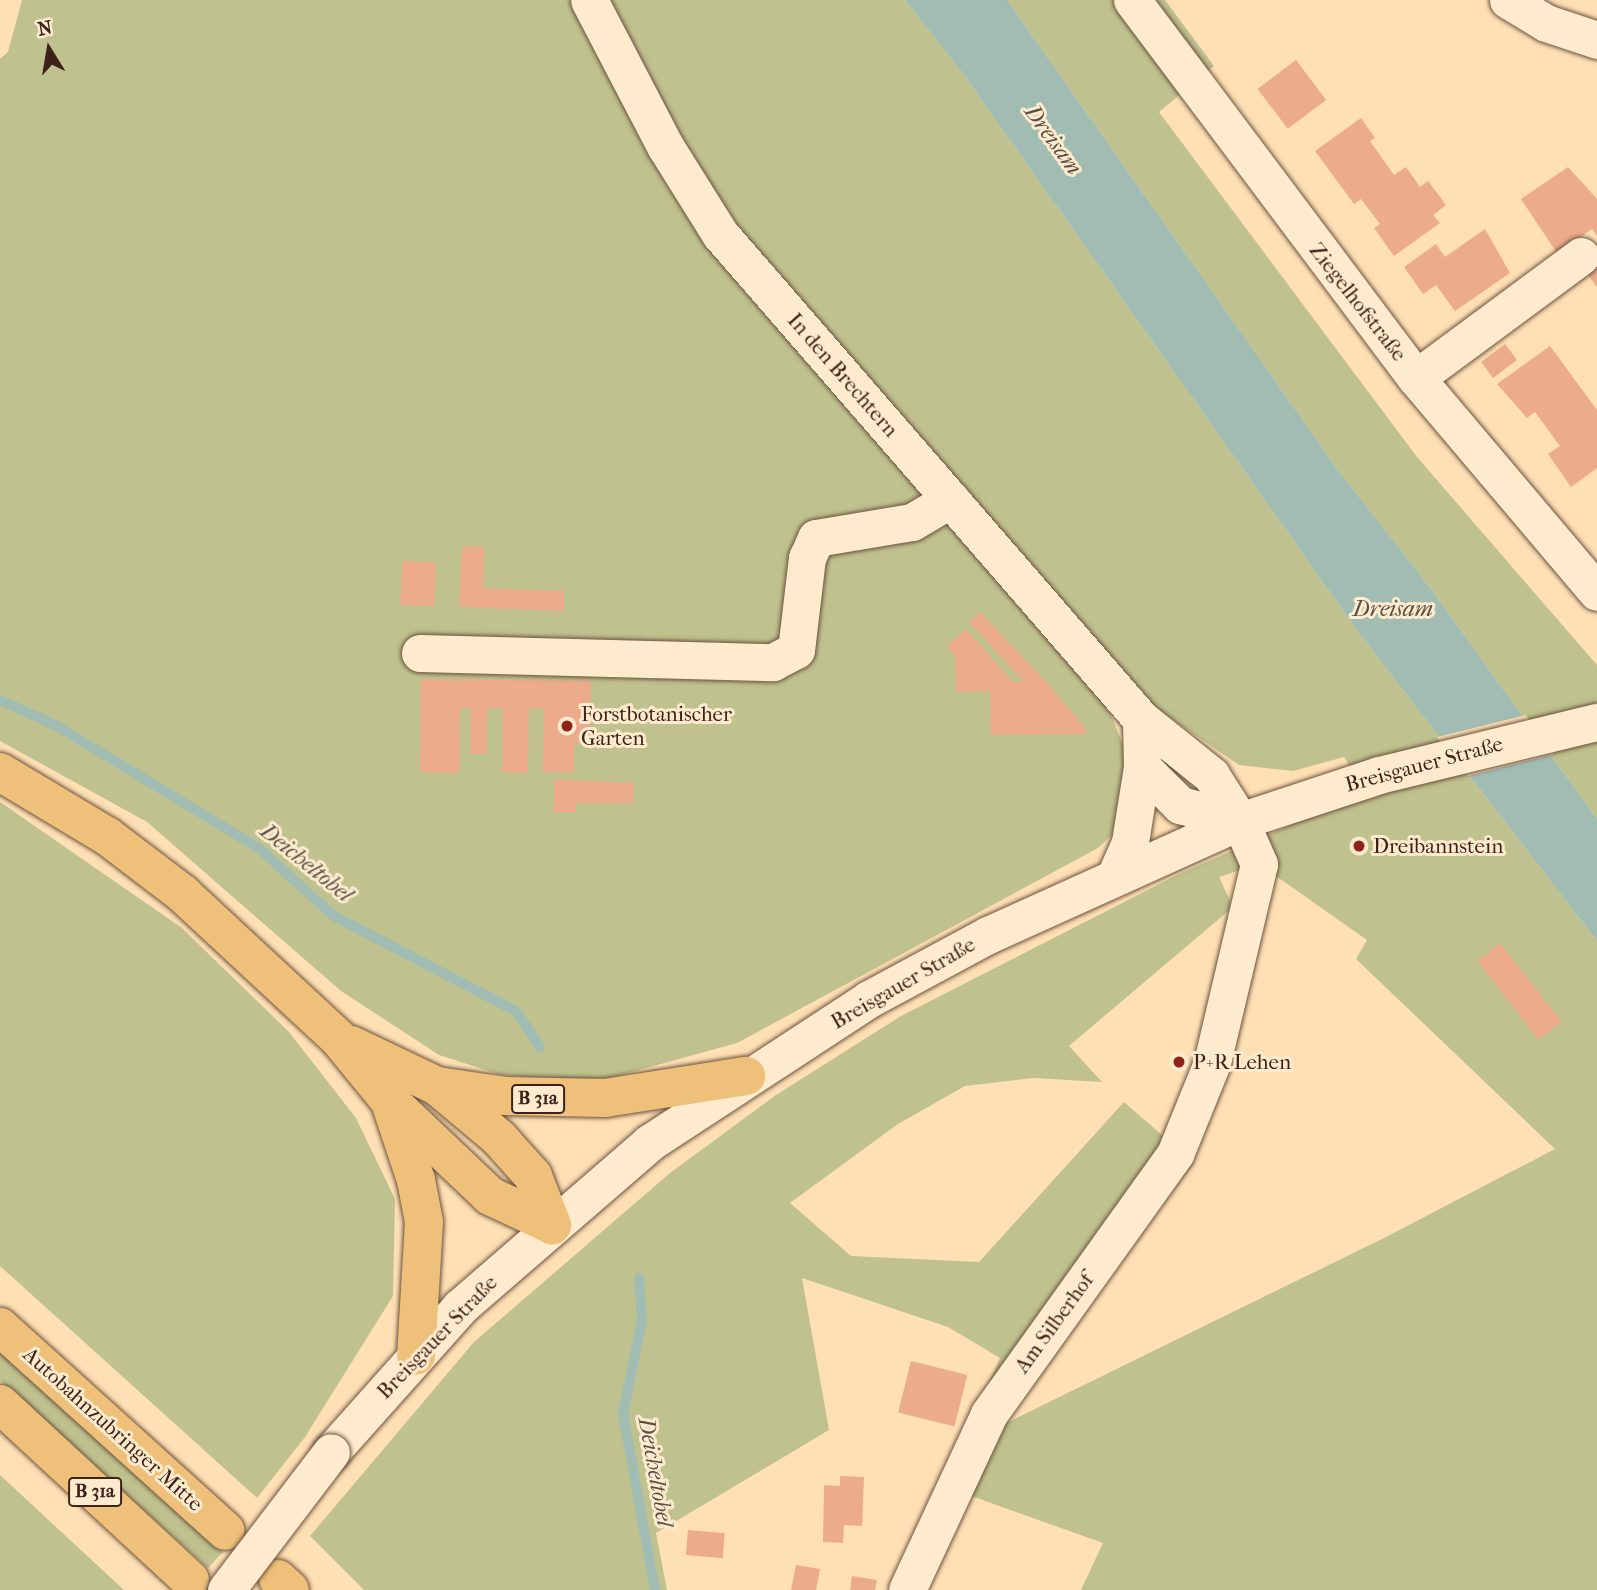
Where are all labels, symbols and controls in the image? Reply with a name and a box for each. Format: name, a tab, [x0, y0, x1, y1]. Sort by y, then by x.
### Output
north arrow	[14, 14, 84, 84]
text: N	[36, 16, 54, 41]
water label: Dreisam	[1018, 99, 1088, 181]
street label: Ziegelhofstraße	[1304, 238, 1412, 366]
street label: In den Brechtern	[782, 308, 904, 442]
water label: Dreisam	[1353, 595, 1433, 623]
place label: Forstbotanischer Garten	[581, 701, 732, 751]
marker: Forstbotanischer Garten	[559, 718, 575, 734]
street label: Breisgauer Straße	[1342, 731, 1506, 797]
water label: Deicheltobel	[255, 818, 357, 908]
place label: Dreibannstein	[1373, 833, 1503, 859]
marker: Dreibannstein	[1351, 838, 1367, 854]
street label: Breisgauer Straße	[826, 932, 980, 1034]
place label: P+R Lehen	[1193, 1049, 1291, 1075]
marker: P+R Lehen	[1171, 1054, 1187, 1070]
road number: B 31a	[510, 1084, 566, 1114]
street label: Am Silberhof	[1009, 1268, 1099, 1378]
street label: Breisgauer Straße	[372, 1270, 502, 1404]
street label: Autobahnzubringer Mitte	[18, 1342, 208, 1516]
water label: Deicheltobel	[632, 1415, 678, 1529]
road number: B 31a	[67, 1476, 123, 1508]

